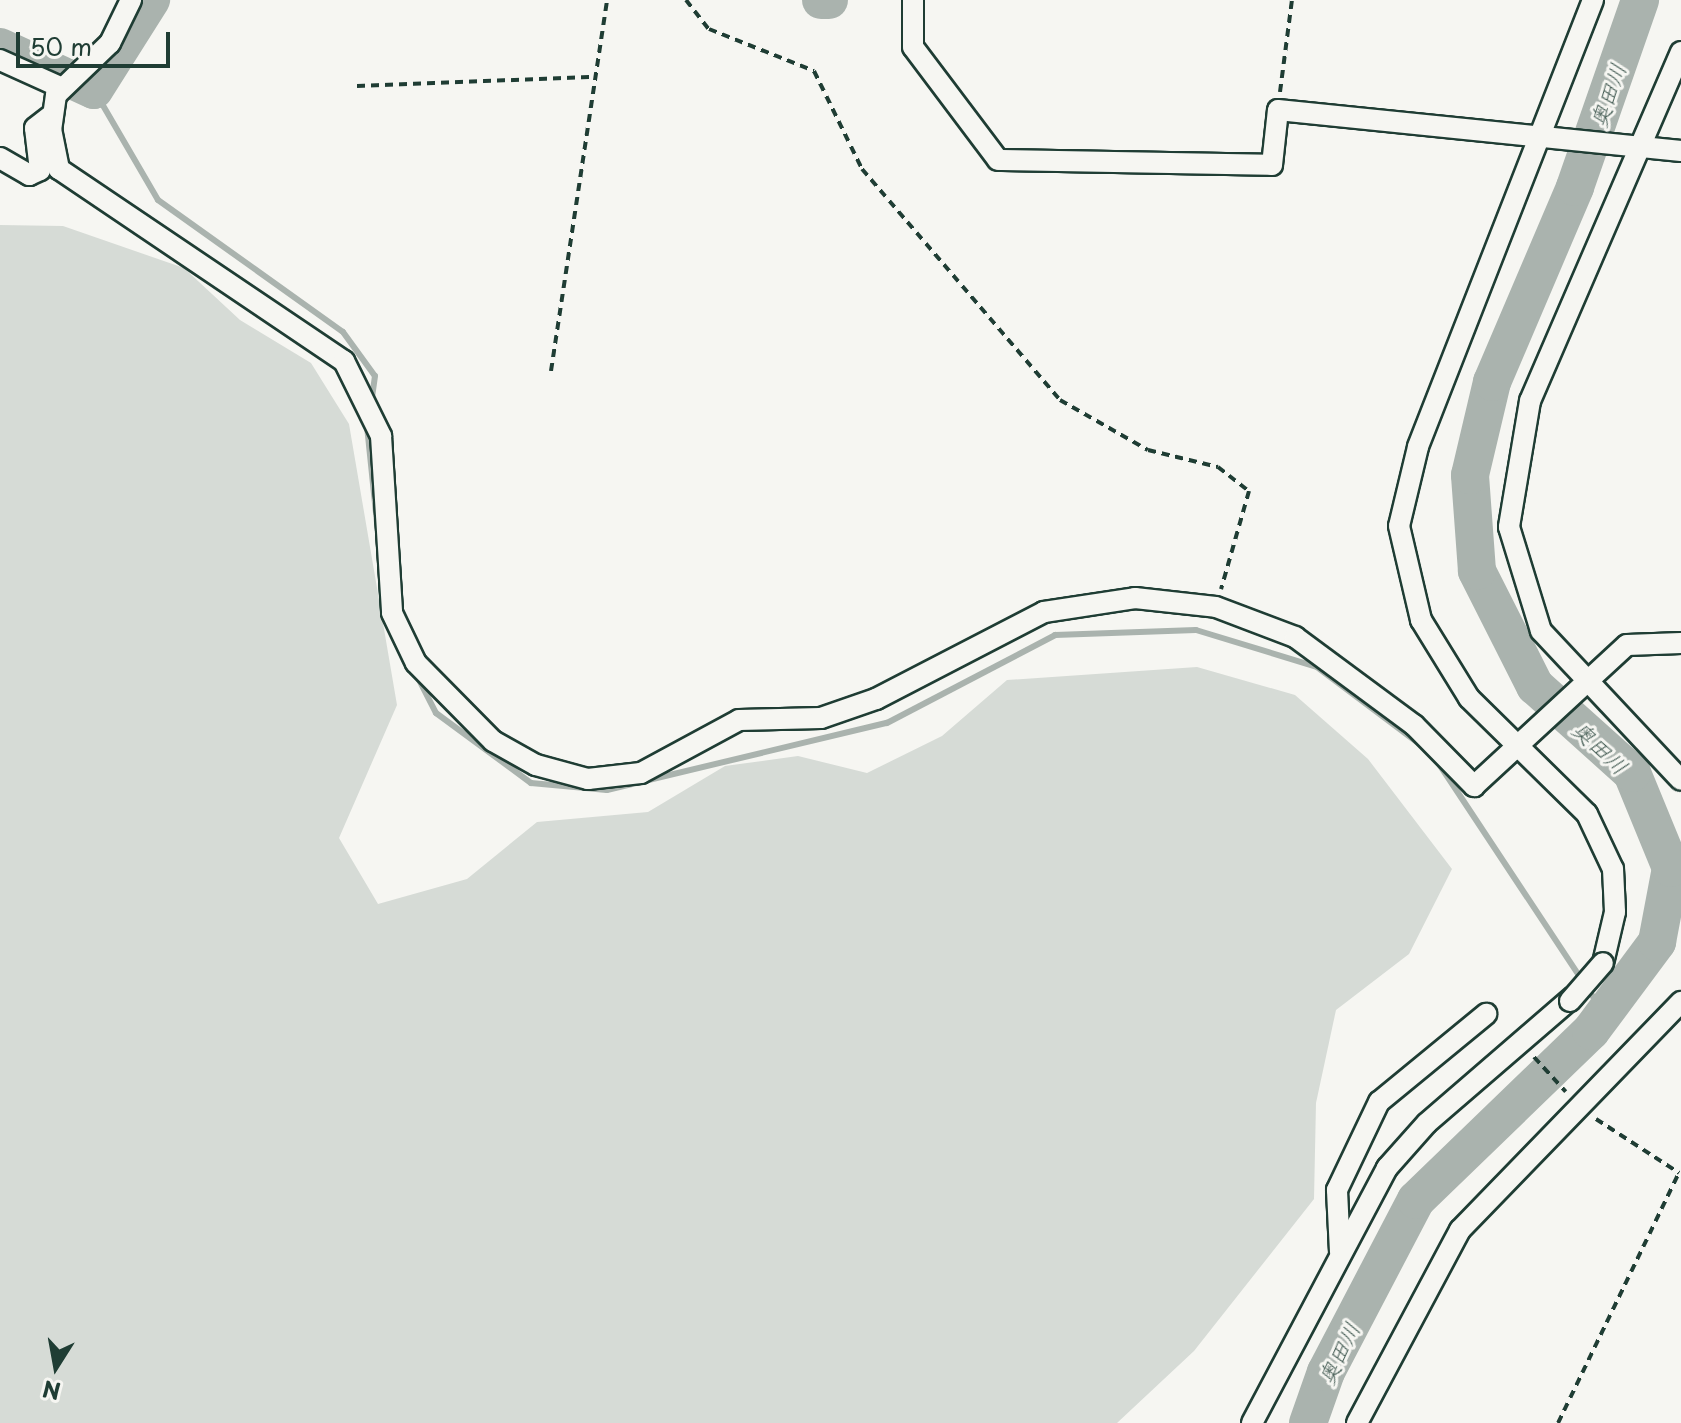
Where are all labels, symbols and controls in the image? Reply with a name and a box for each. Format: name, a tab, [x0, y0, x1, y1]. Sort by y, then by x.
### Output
scale bar	[20, 16, 174, 66]
text: 50 m	[30, 28, 92, 64]
water label: 奥田川	[1584, 60, 1630, 130]
water label: 奥田川	[1568, 715, 1634, 779]
water label: 奥田川	[1312, 1318, 1364, 1388]
north arrow	[16, 1327, 96, 1407]
text: N	[40, 1373, 63, 1409]

